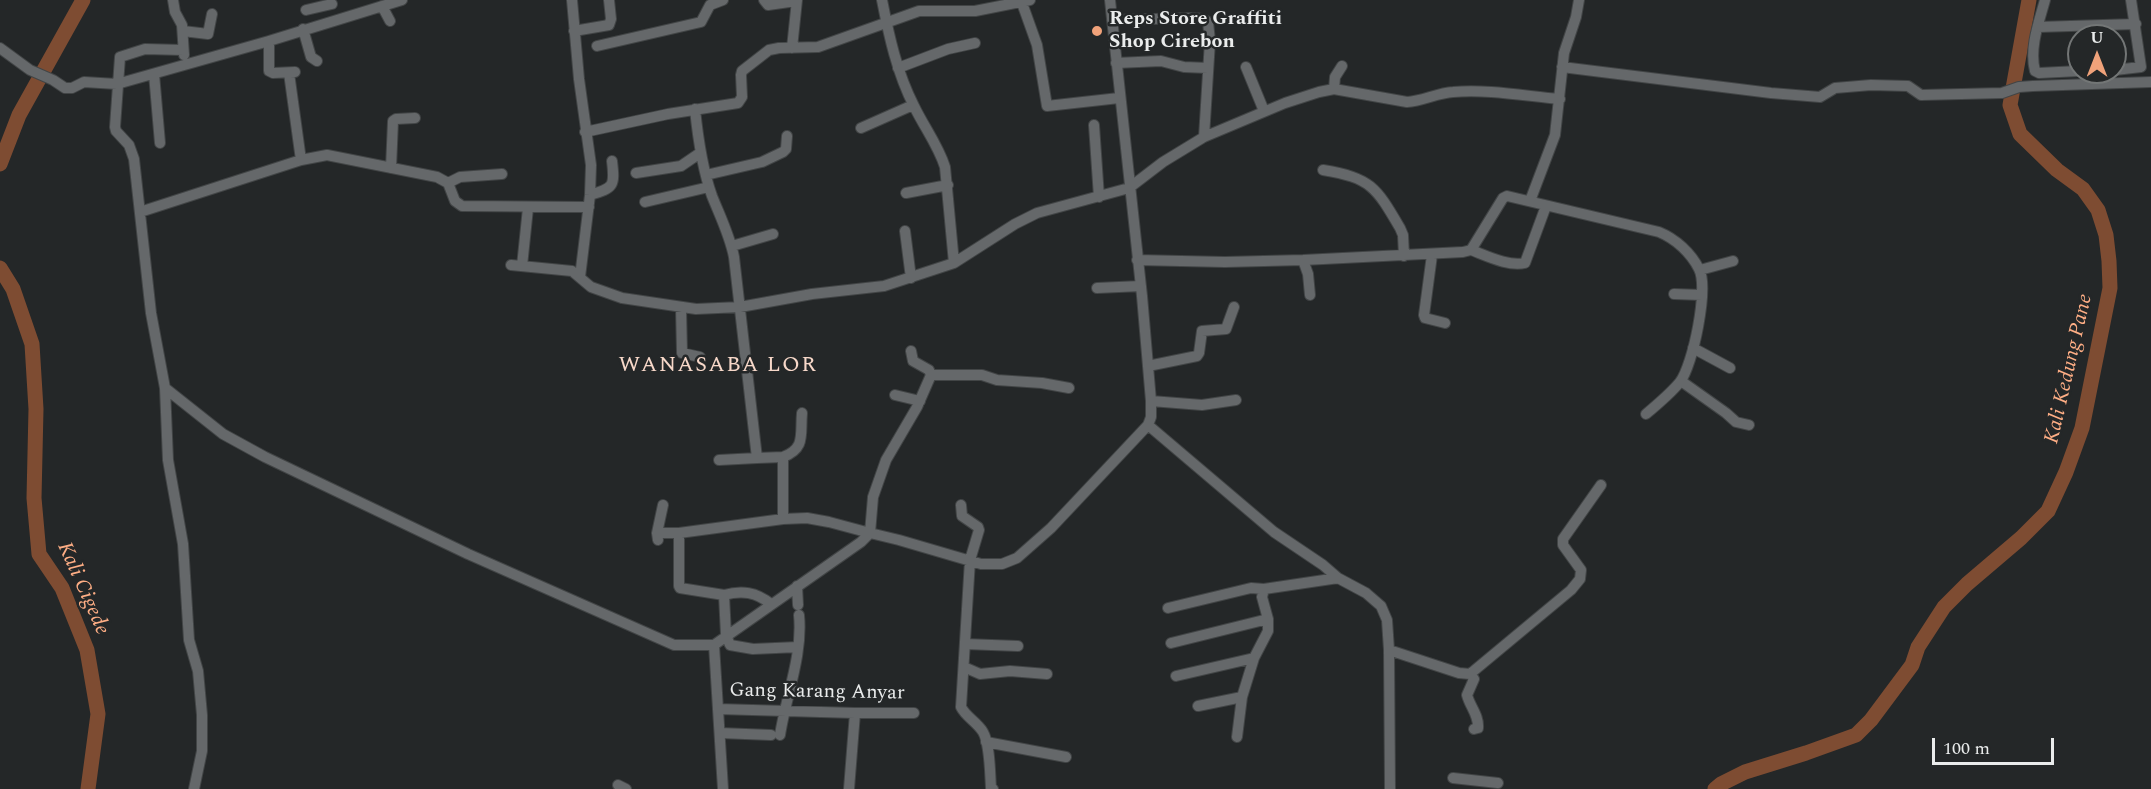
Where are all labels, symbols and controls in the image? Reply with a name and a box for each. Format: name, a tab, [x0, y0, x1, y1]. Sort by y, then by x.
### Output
place label: Reps Store Graffiti Shop Cirebon	[1109, 8, 1282, 55]
marker: Reps Store Graffiti Shop Cirebon	[1090, 24, 1104, 38]
north arrow	[2067, 24, 2127, 84]
text: U	[2090, 26, 2104, 50]
water label: Kali Kedung Pane	[2041, 292, 2099, 446]
district label: WANASABA LOR	[619, 354, 817, 380]
water label: Kali Cigede	[50, 539, 114, 639]
street label: Gang Karang Anyar	[729, 679, 905, 707]
scale bar	[1935, 726, 2056, 764]
text: 100 m	[1943, 735, 1990, 762]

